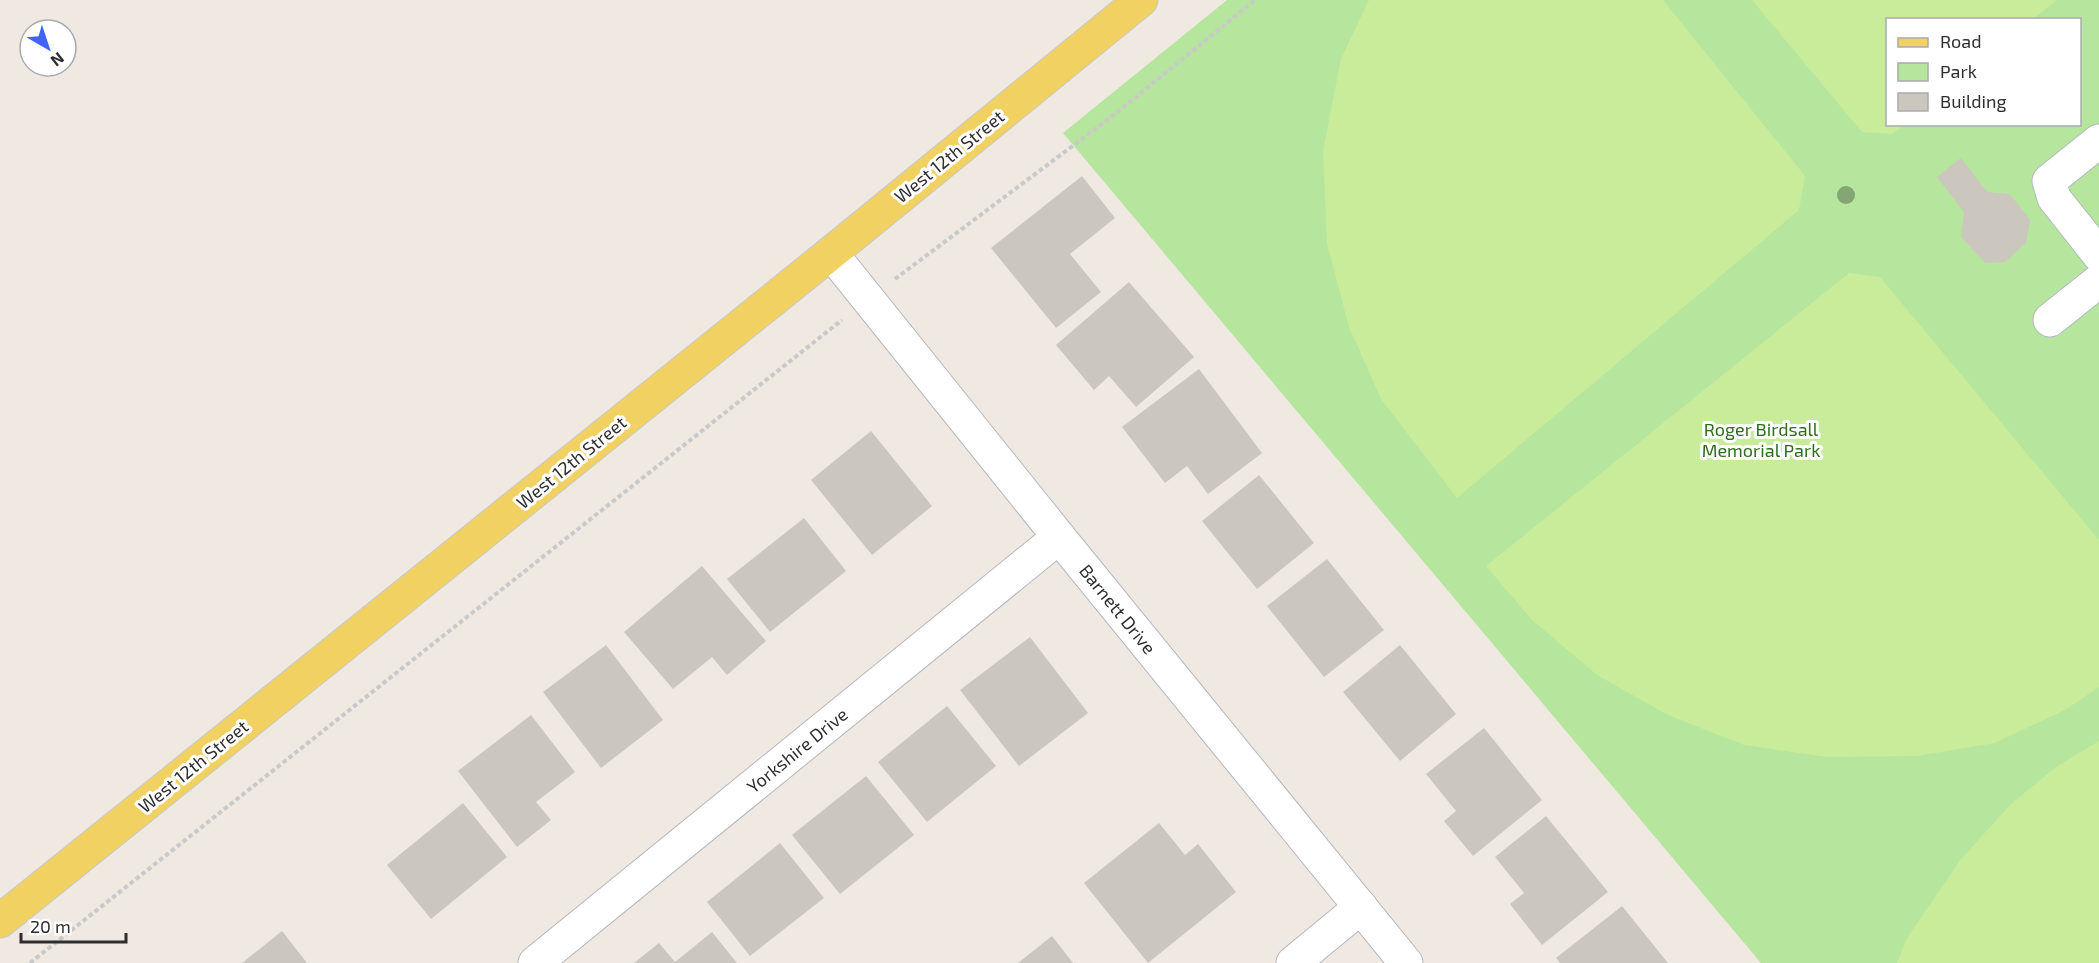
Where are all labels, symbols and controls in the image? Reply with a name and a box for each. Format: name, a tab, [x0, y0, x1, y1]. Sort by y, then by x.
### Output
north arrow	[18, 18, 78, 78]
legend	[1886, 18, 2081, 126]
text: Road	[1940, 30, 1981, 52]
text: N	[47, 49, 68, 71]
text: Park	[1940, 60, 1977, 82]
text: Building	[1940, 90, 2007, 112]
street label: West 12th Street	[890, 105, 1009, 207]
street label: West 12th Street	[512, 411, 631, 513]
park label: Roger Birdsall Memorial Park	[1702, 418, 1820, 461]
street label: Barnett Drive	[1075, 560, 1161, 658]
street label: Yorkshire Drive	[742, 703, 852, 797]
street label: West 12th Street	[134, 715, 253, 817]
scale bar	[21, 906, 126, 944]
text: 20 m	[30, 915, 71, 937]

